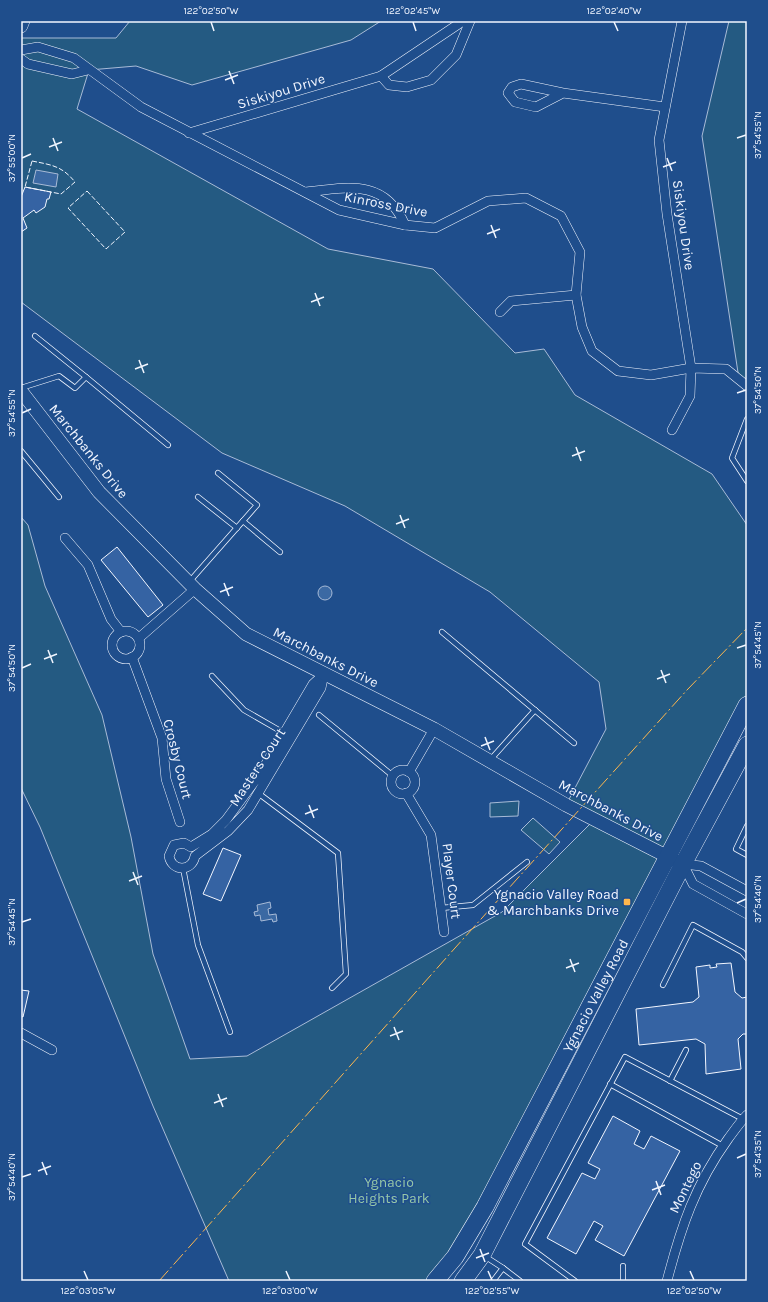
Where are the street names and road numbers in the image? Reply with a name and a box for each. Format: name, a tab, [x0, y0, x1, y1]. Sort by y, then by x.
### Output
street label: Siskiyou Drive	[235, 70, 327, 113]
street label: Siskiyou Drive	[669, 179, 698, 271]
street label: Kinross Drive	[343, 188, 429, 221]
street label: Marchbanks Drive	[45, 401, 132, 502]
street label: Marchbanks Drive	[270, 624, 381, 691]
street label: Crosby Court	[159, 717, 196, 801]
street label: Masters Court	[226, 725, 289, 810]
street label: Marchbanks Drive	[556, 776, 666, 845]
street label: Player Court	[438, 842, 465, 920]
street label: Ygnacio Valley Road	[559, 936, 632, 1055]
street label: Montego	[666, 1158, 705, 1216]

